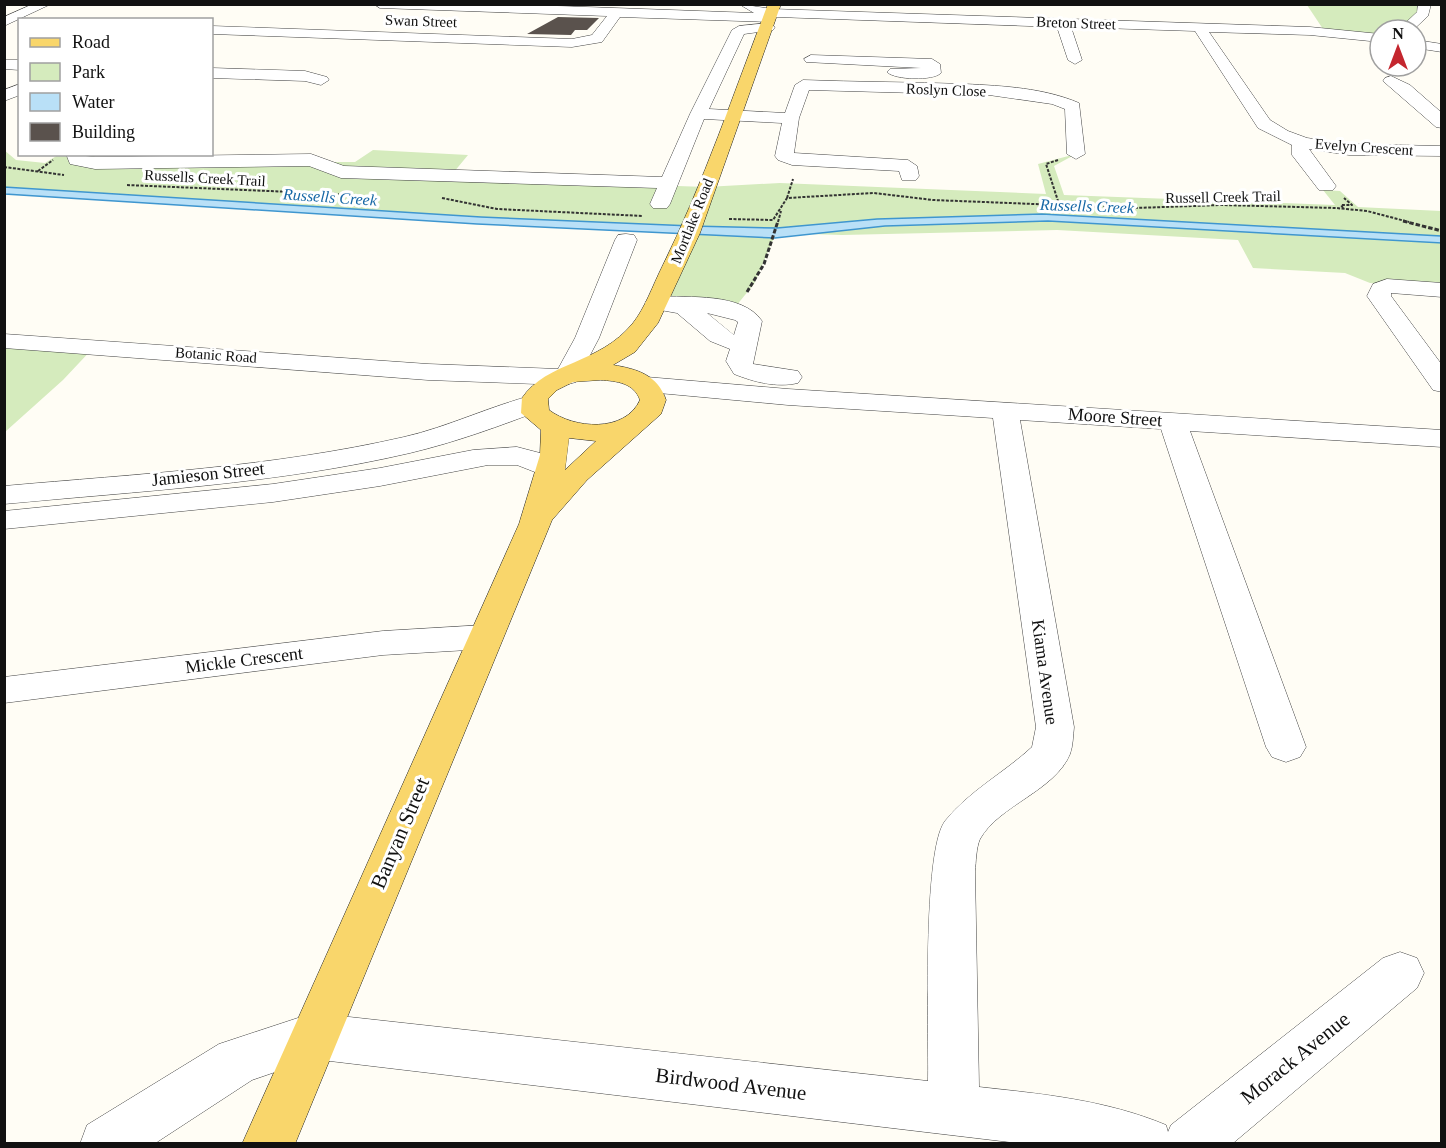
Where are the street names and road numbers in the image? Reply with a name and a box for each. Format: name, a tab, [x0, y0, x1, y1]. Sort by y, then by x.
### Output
street label: Swan Street	[385, 12, 458, 30]
street label: Breton Street	[1036, 14, 1117, 32]
street label: Roslyn Close	[906, 81, 987, 99]
street label: Evelyn Crescent	[1314, 136, 1415, 158]
street label: Russells Creek Trail	[144, 167, 266, 189]
street label: Mortlake Road	[668, 176, 717, 266]
street label: Russell Creek Trail	[1165, 188, 1281, 206]
street label: Botanic Road	[175, 344, 258, 366]
street label: Moore Street	[1067, 404, 1163, 430]
street label: Jamieson Street	[151, 458, 265, 490]
street label: Kiama Avenue	[1028, 618, 1062, 726]
street label: Mickle Crescent	[184, 643, 304, 677]
street label: Banyan Street	[366, 774, 434, 892]
street label: Morack Avenue	[1236, 1007, 1354, 1109]
street label: Birdwood Avenue	[654, 1063, 808, 1105]

